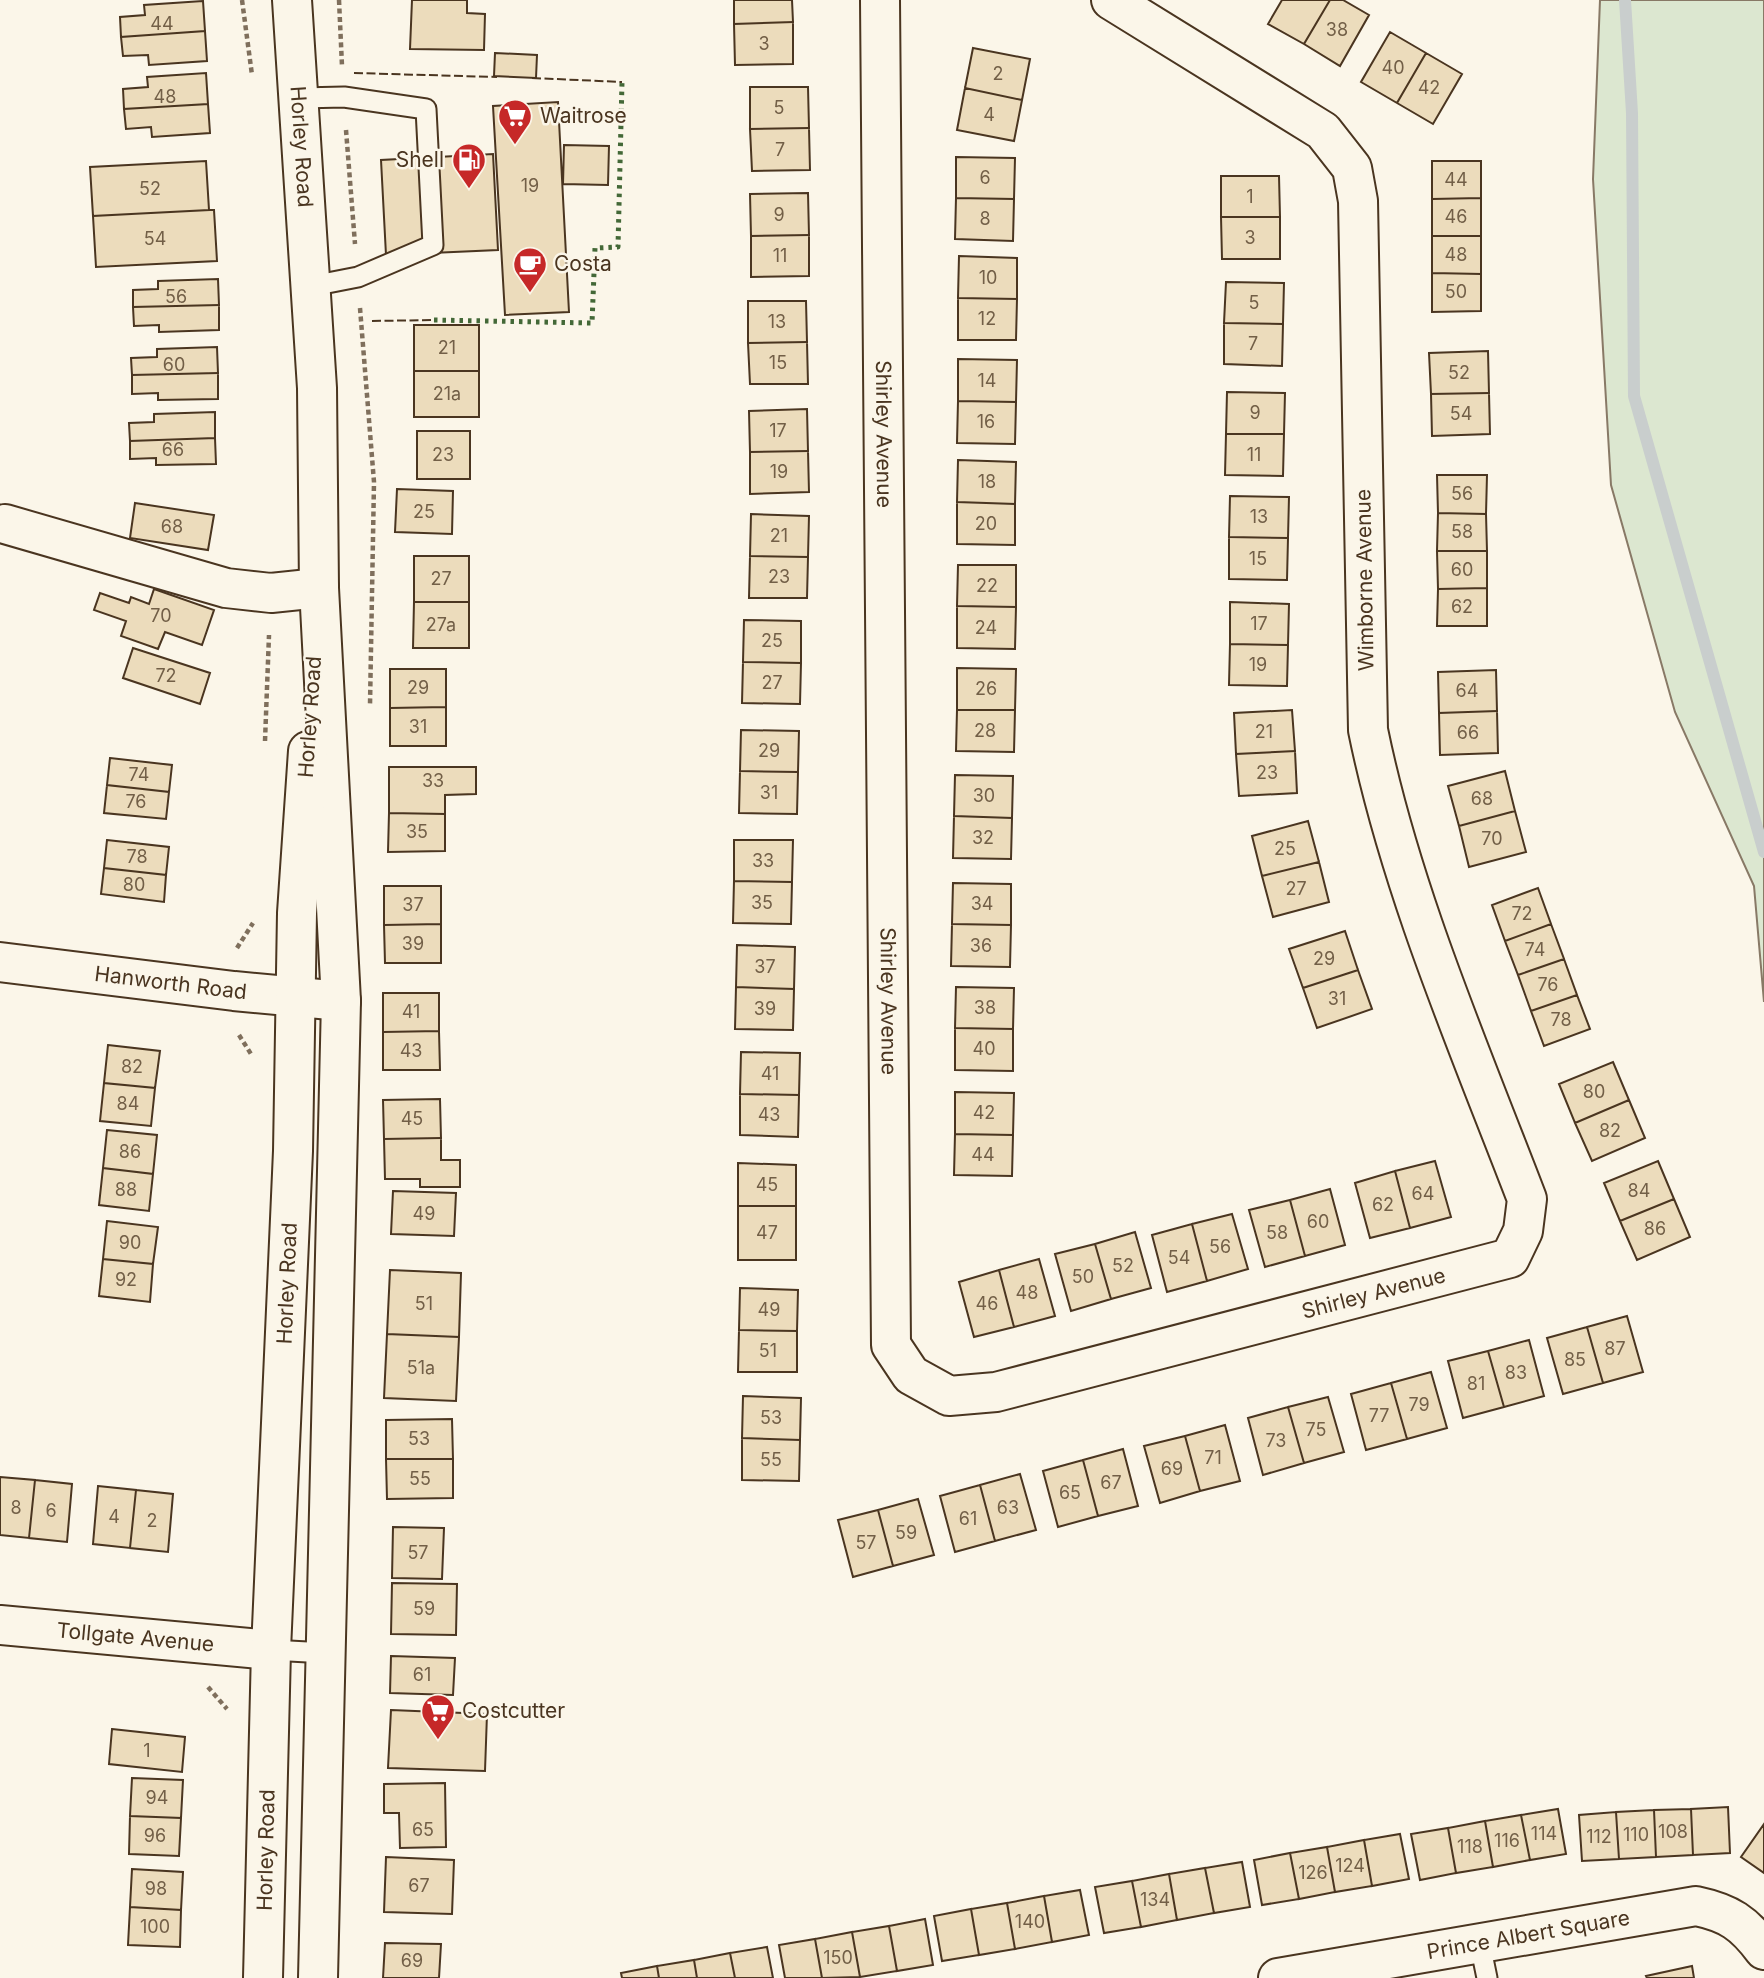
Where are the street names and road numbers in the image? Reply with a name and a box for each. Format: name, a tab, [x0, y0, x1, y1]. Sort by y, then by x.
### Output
street label: Horley Road	[286, 85, 318, 208]
street label: Shirley Avenue	[871, 360, 897, 508]
street label: Wimborne Avenue	[1350, 489, 1379, 671]
street label: Horley Road	[293, 655, 326, 779]
street label: Shirley Avenue	[876, 927, 902, 1075]
street label: Hanworth Road	[93, 961, 248, 1004]
street label: Horley Road	[271, 1222, 302, 1345]
street label: Shirley Avenue	[1299, 1262, 1448, 1324]
street label: Tollgate Avenue	[56, 1617, 215, 1657]
street label: Horley Road	[252, 1789, 280, 1911]
street label: Prince Albert Square	[1425, 1905, 1632, 1964]

